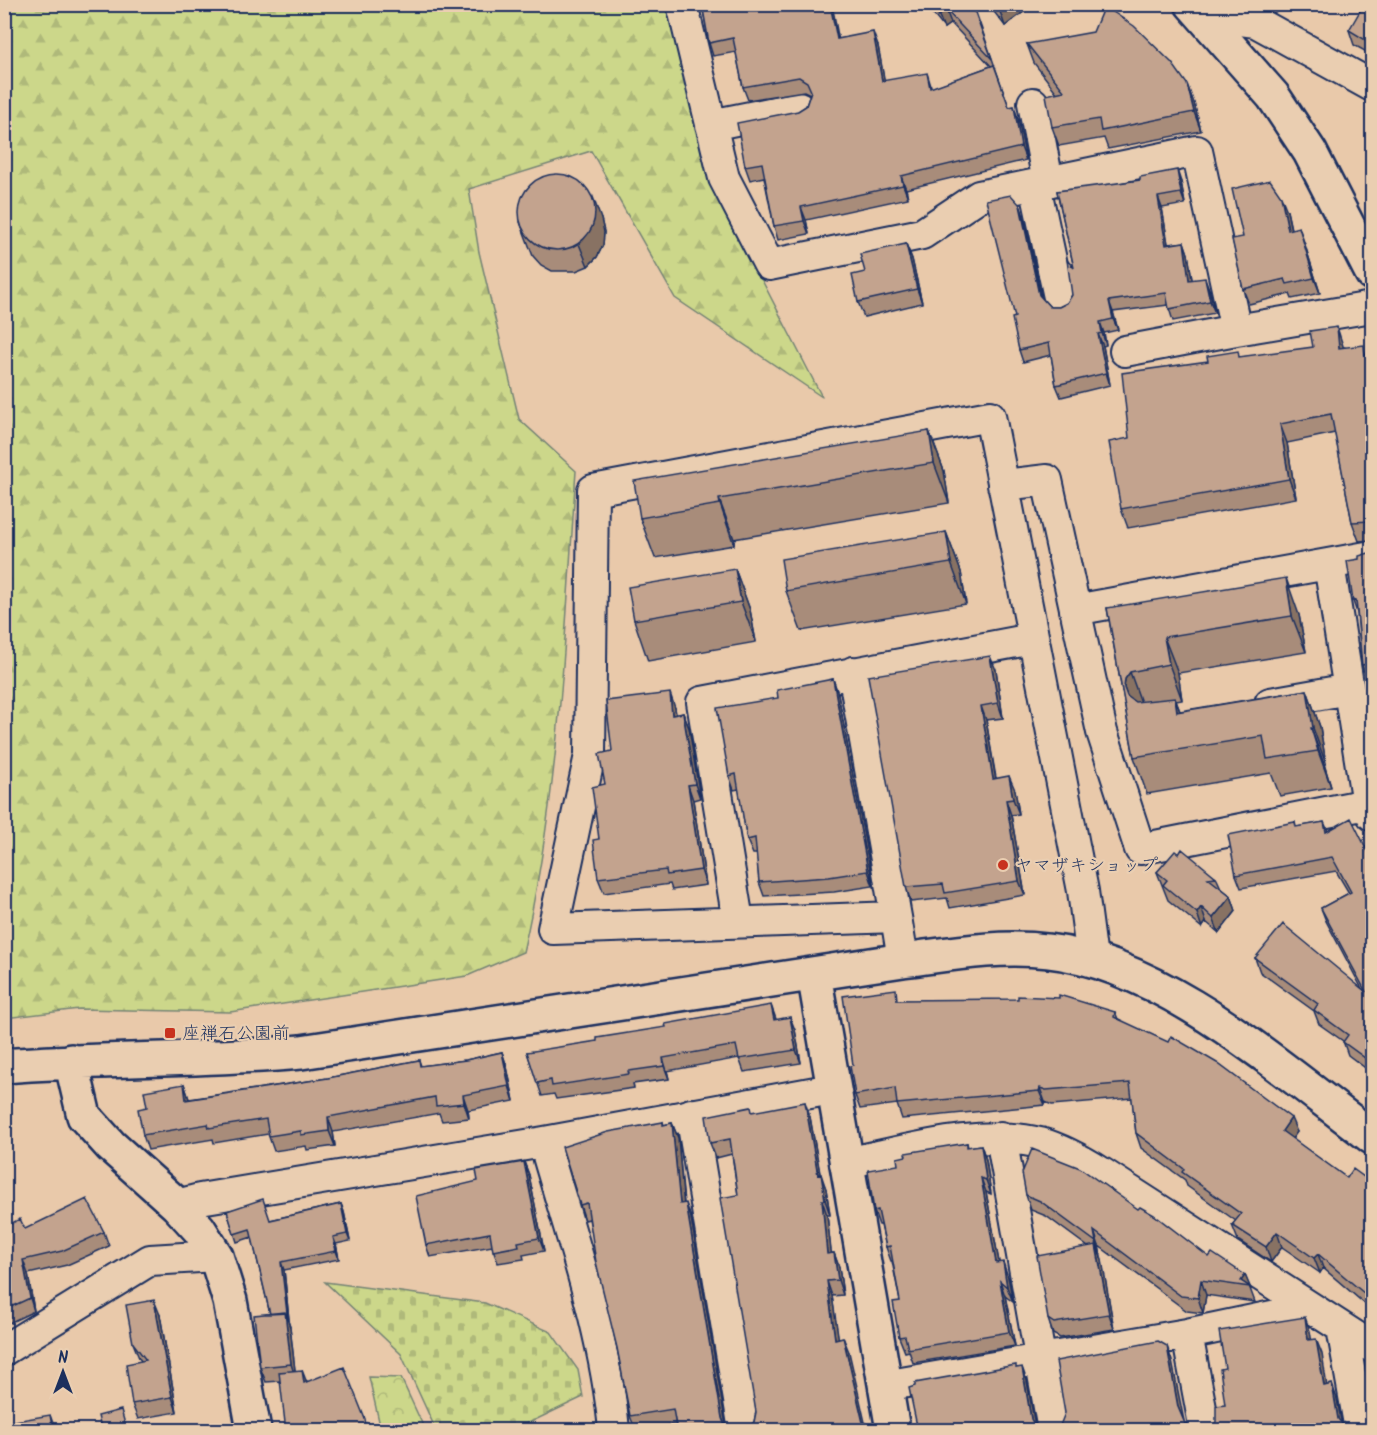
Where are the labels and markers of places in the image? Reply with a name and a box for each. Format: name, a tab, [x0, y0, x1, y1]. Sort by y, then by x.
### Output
place label: ヤマザキショップ	[1015, 852, 1158, 881]
marker: ヤマザキショップ	[996, 858, 1010, 872]
place label: 座禅石公園前	[182, 1020, 290, 1049]
marker: 座禅石公園前	[163, 1026, 177, 1040]

